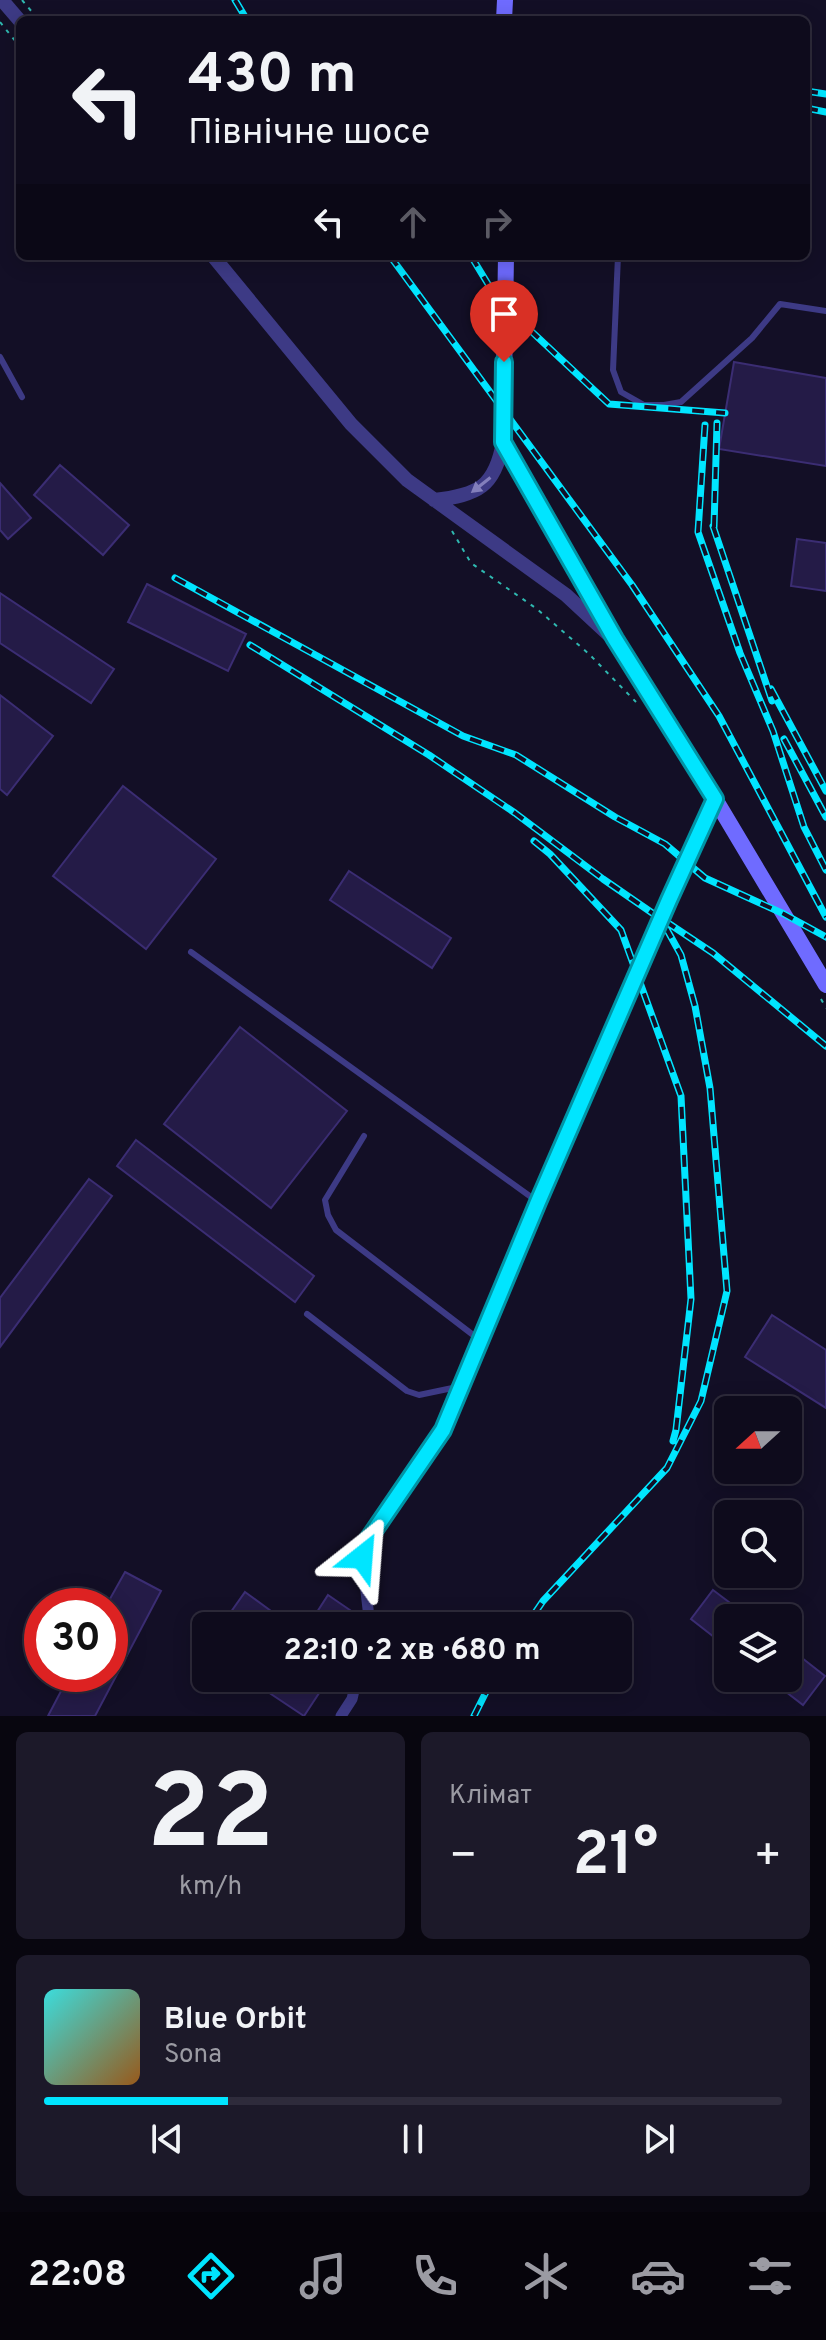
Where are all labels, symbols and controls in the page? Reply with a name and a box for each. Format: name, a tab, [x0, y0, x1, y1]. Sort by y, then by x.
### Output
text: 430 m	[188, 42, 357, 112]
icon: left	[56, 48, 160, 152]
text: Північне шосе	[188, 111, 430, 157]
icon: left	[307, 200, 351, 244]
icon: ahead	[391, 200, 435, 244]
icon: right	[475, 200, 519, 244]
pin	[470, 280, 538, 362]
icon: arrive	[482, 292, 526, 336]
one-way arrow	[471, 476, 491, 492]
north arrow	[714, 1396, 802, 1484]
map controls	[714, 1396, 802, 1692]
button: search	[714, 1500, 802, 1588]
position arrow	[320, 1515, 404, 1599]
speed limit sign: 30	[24, 1588, 128, 1692]
button: layers	[714, 1604, 802, 1692]
text: 22:10 · 2 хв · 680 m	[283, 1633, 541, 1670]
text: 22	[147, 1753, 274, 1885]
text: Клімат	[449, 1780, 532, 1813]
text: 21°	[573, 1820, 658, 1896]
text: −	[449, 1830, 477, 1886]
text: +	[754, 1830, 782, 1886]
text: km/h	[179, 1871, 242, 1904]
text: Blue Orbit	[164, 2002, 307, 2039]
text: Sona	[164, 2039, 222, 2072]
icon: previous	[145, 2117, 189, 2161]
icon: pause	[391, 2117, 435, 2161]
icon: next	[637, 2117, 681, 2161]
icon: directions	[183, 2248, 239, 2304]
icon: music	[295, 2248, 351, 2304]
icon: phone	[407, 2248, 463, 2304]
icon: climate	[518, 2248, 574, 2304]
icon: car	[630, 2248, 686, 2304]
icon: filters	[742, 2248, 798, 2304]
text: 22:08	[28, 2253, 127, 2299]

